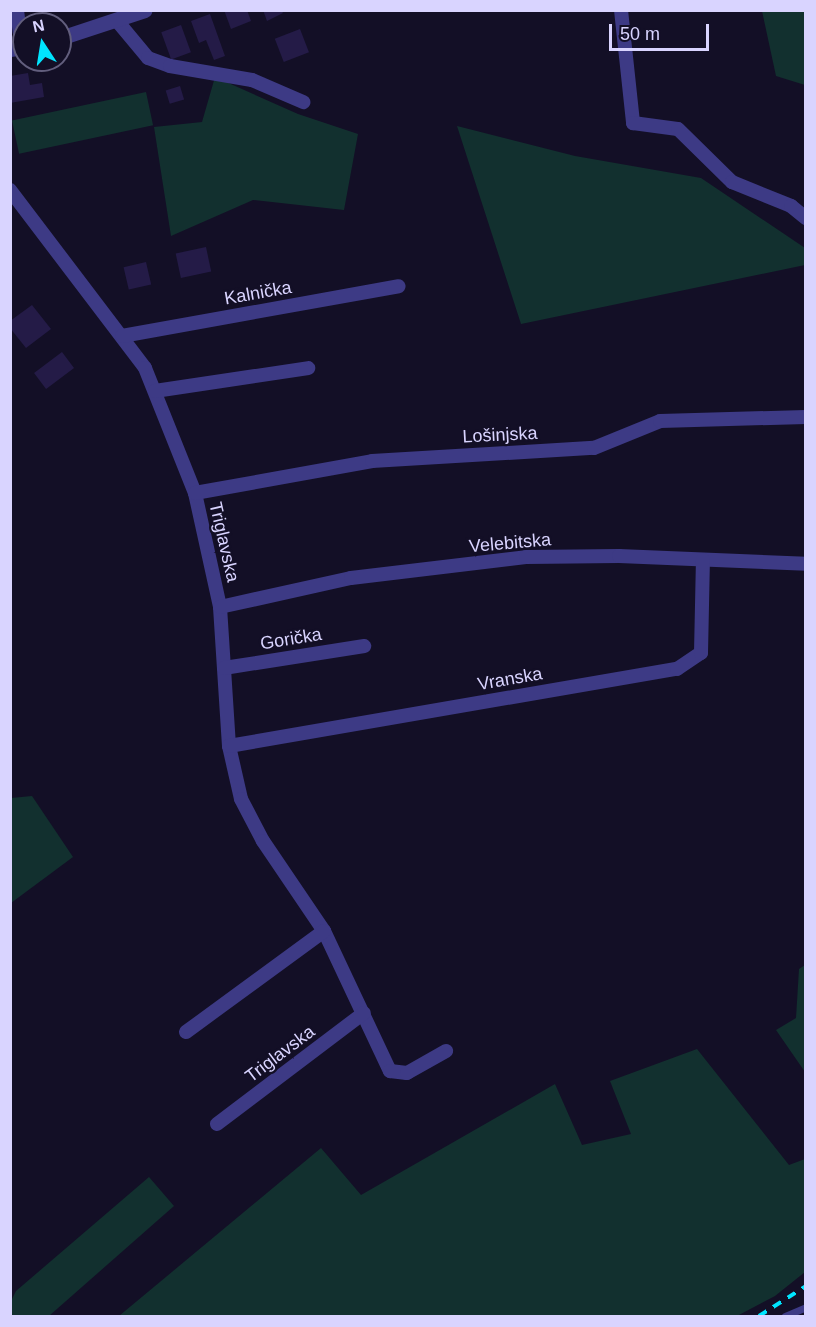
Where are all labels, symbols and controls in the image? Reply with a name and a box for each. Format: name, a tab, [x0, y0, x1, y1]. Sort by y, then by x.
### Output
north arrow	[12, 12, 72, 72]
scale bar	[612, 12, 712, 50]
text: N	[31, 16, 46, 35]
text: 50 m	[620, 24, 660, 44]
street label: Kalnička	[223, 276, 293, 310]
street label: Lošinjska	[462, 422, 538, 448]
street label: Triglavska	[204, 500, 244, 584]
street label: Velebitska	[468, 529, 552, 557]
street label: Gorička	[259, 623, 323, 655]
street label: Vranska	[476, 663, 544, 695]
street label: Triglavska	[241, 1021, 319, 1087]

